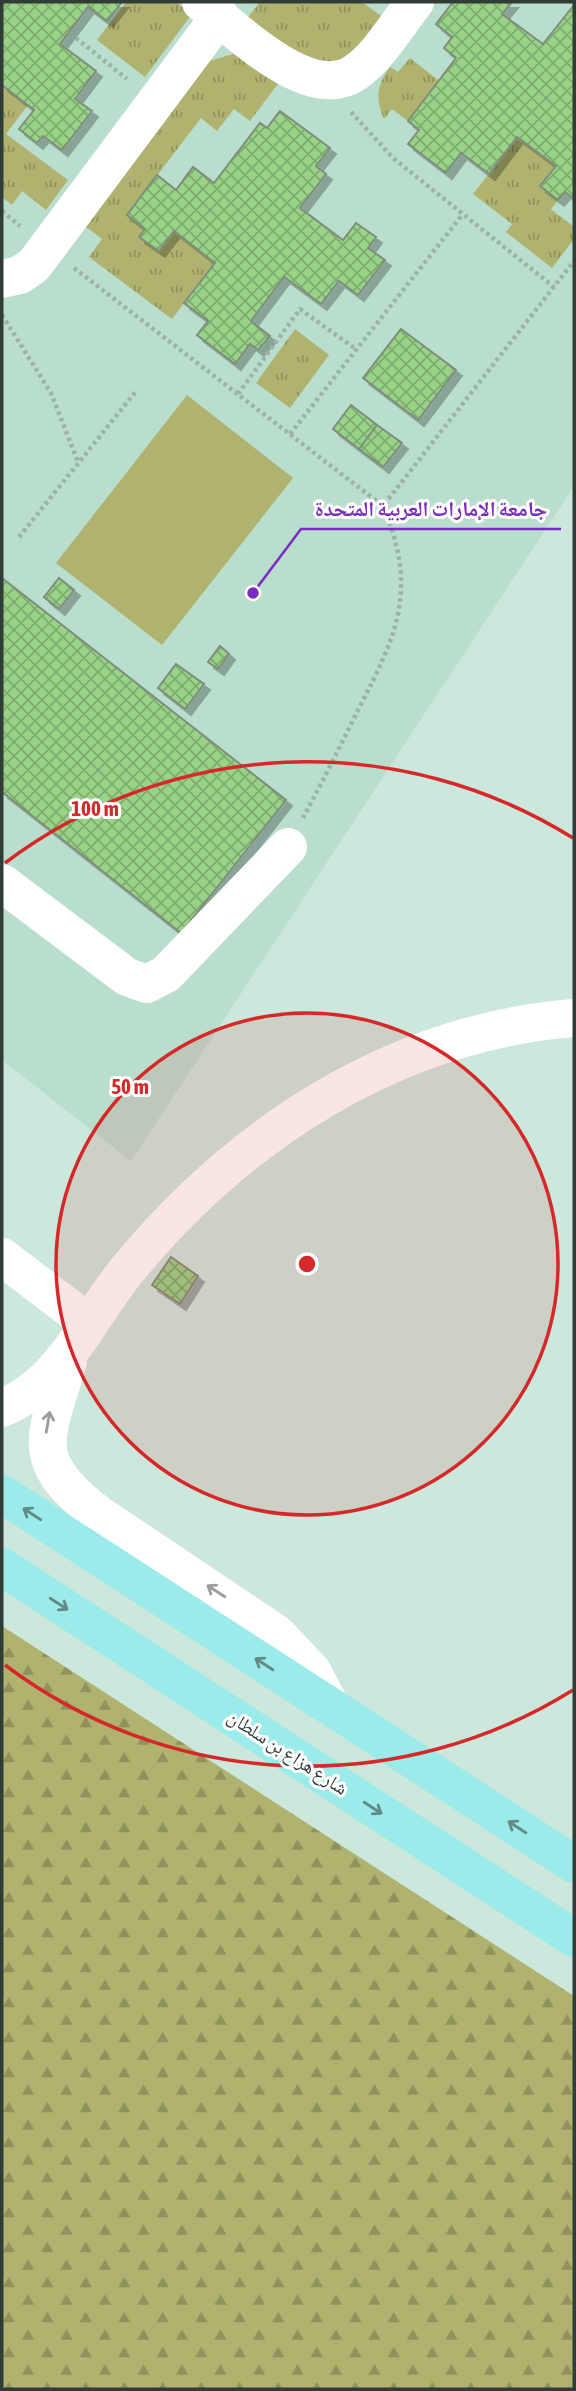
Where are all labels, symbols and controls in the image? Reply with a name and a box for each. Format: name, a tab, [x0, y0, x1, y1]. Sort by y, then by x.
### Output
callout: جامعة الإمارات العربية المتحدة	[301, 487, 561, 529]
text: جامعة الإمارات العربية المتحدة	[315, 496, 547, 521]
text: 100 m	[71, 796, 119, 820]
text: 50 m	[111, 1074, 149, 1098]
centre of rings	[295, 1252, 319, 1276]
one-way arrow	[42, 1411, 56, 1434]
one-way arrow	[23, 1506, 42, 1521]
one-way arrow	[207, 1584, 226, 1598]
one-way arrow	[49, 1596, 68, 1611]
one-way arrow	[255, 1656, 275, 1670]
street label: شارع هزاع بن سلطان	[223, 1705, 352, 1800]
one-way arrow	[363, 1801, 383, 1815]
one-way arrow	[508, 1820, 527, 1835]

